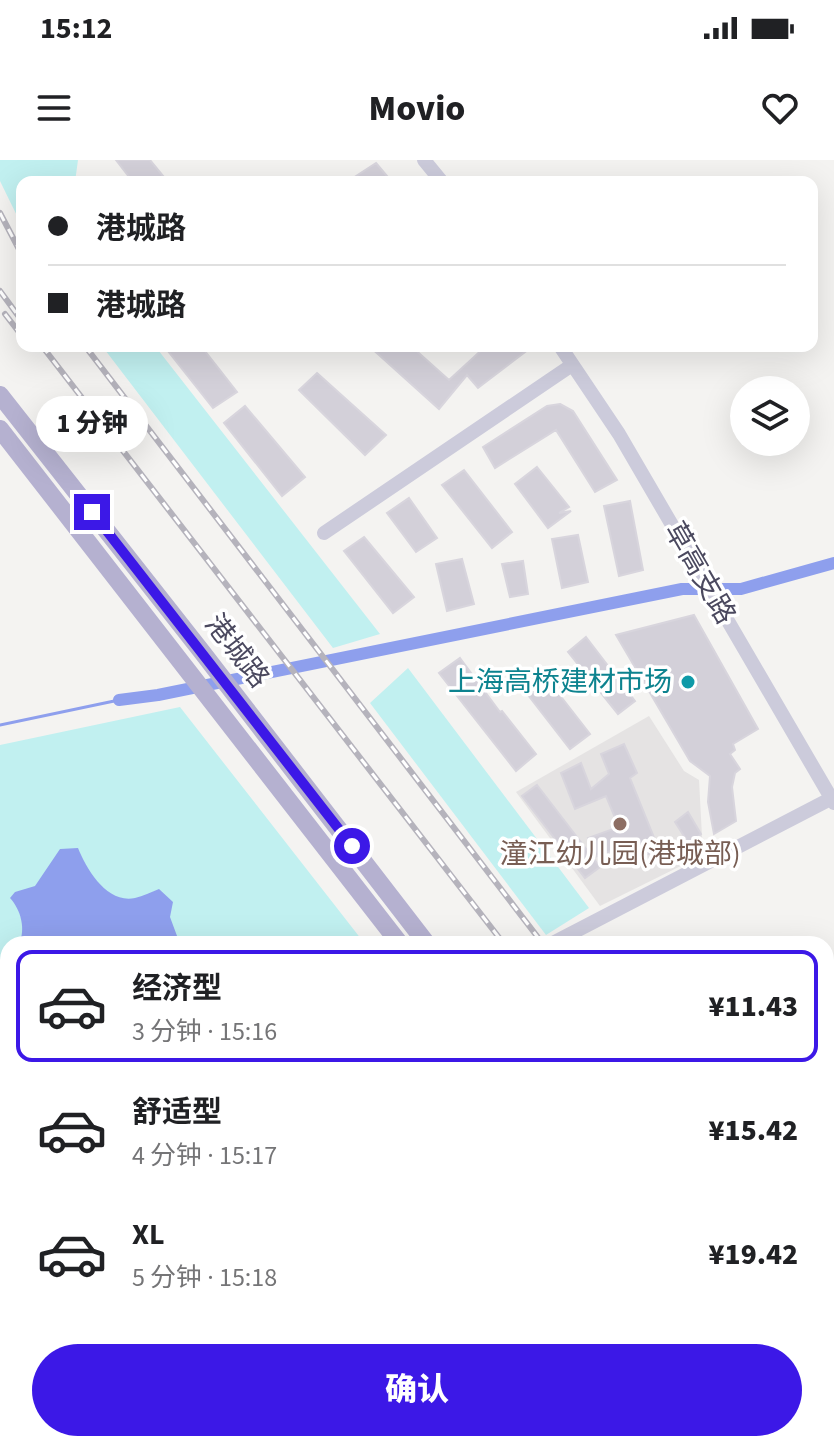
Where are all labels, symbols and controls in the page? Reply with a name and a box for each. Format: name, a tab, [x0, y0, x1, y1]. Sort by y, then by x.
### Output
text: 15:12	[40, 7, 112, 50]
text: Movio	[369, 83, 465, 134]
icon: menu	[32, 86, 76, 130]
icon: heart	[758, 86, 802, 130]
text: 港城路	[96, 207, 186, 250]
text: 港城路	[96, 284, 186, 327]
map controls	[730, 376, 810, 456]
button: layers	[730, 376, 810, 456]
callout: 1 分钟	[36, 396, 148, 452]
text: 1 分钟	[56, 405, 128, 442]
route end	[74, 494, 110, 530]
street label: 草高支路	[655, 514, 745, 632]
street label: 港城路	[195, 606, 279, 696]
place label: 上海高桥建材市场	[448, 662, 672, 702]
marker: 上海高桥建材市场	[679, 673, 697, 691]
marker: 潼江幼儿园(港城部)	[611, 815, 629, 833]
route start	[334, 828, 370, 864]
place label: 潼江幼儿园(港城部)	[500, 834, 740, 874]
text: 经济型	[132, 967, 222, 1010]
icon: car	[36, 970, 108, 1042]
text: ¥11.43	[709, 985, 798, 1028]
text: 3 分钟 · 15:16	[132, 1013, 277, 1050]
text: 舒适型	[132, 1091, 222, 1134]
icon: car	[36, 1094, 108, 1166]
text: ¥15.42	[709, 1109, 798, 1152]
text: 4 分钟 · 15:17	[132, 1137, 277, 1174]
text: XL	[132, 1213, 165, 1256]
icon: car	[36, 1218, 108, 1290]
text: ¥19.42	[709, 1233, 798, 1276]
text: 5 分钟 · 15:18	[132, 1259, 277, 1296]
button: 确认	[32, 1344, 802, 1436]

